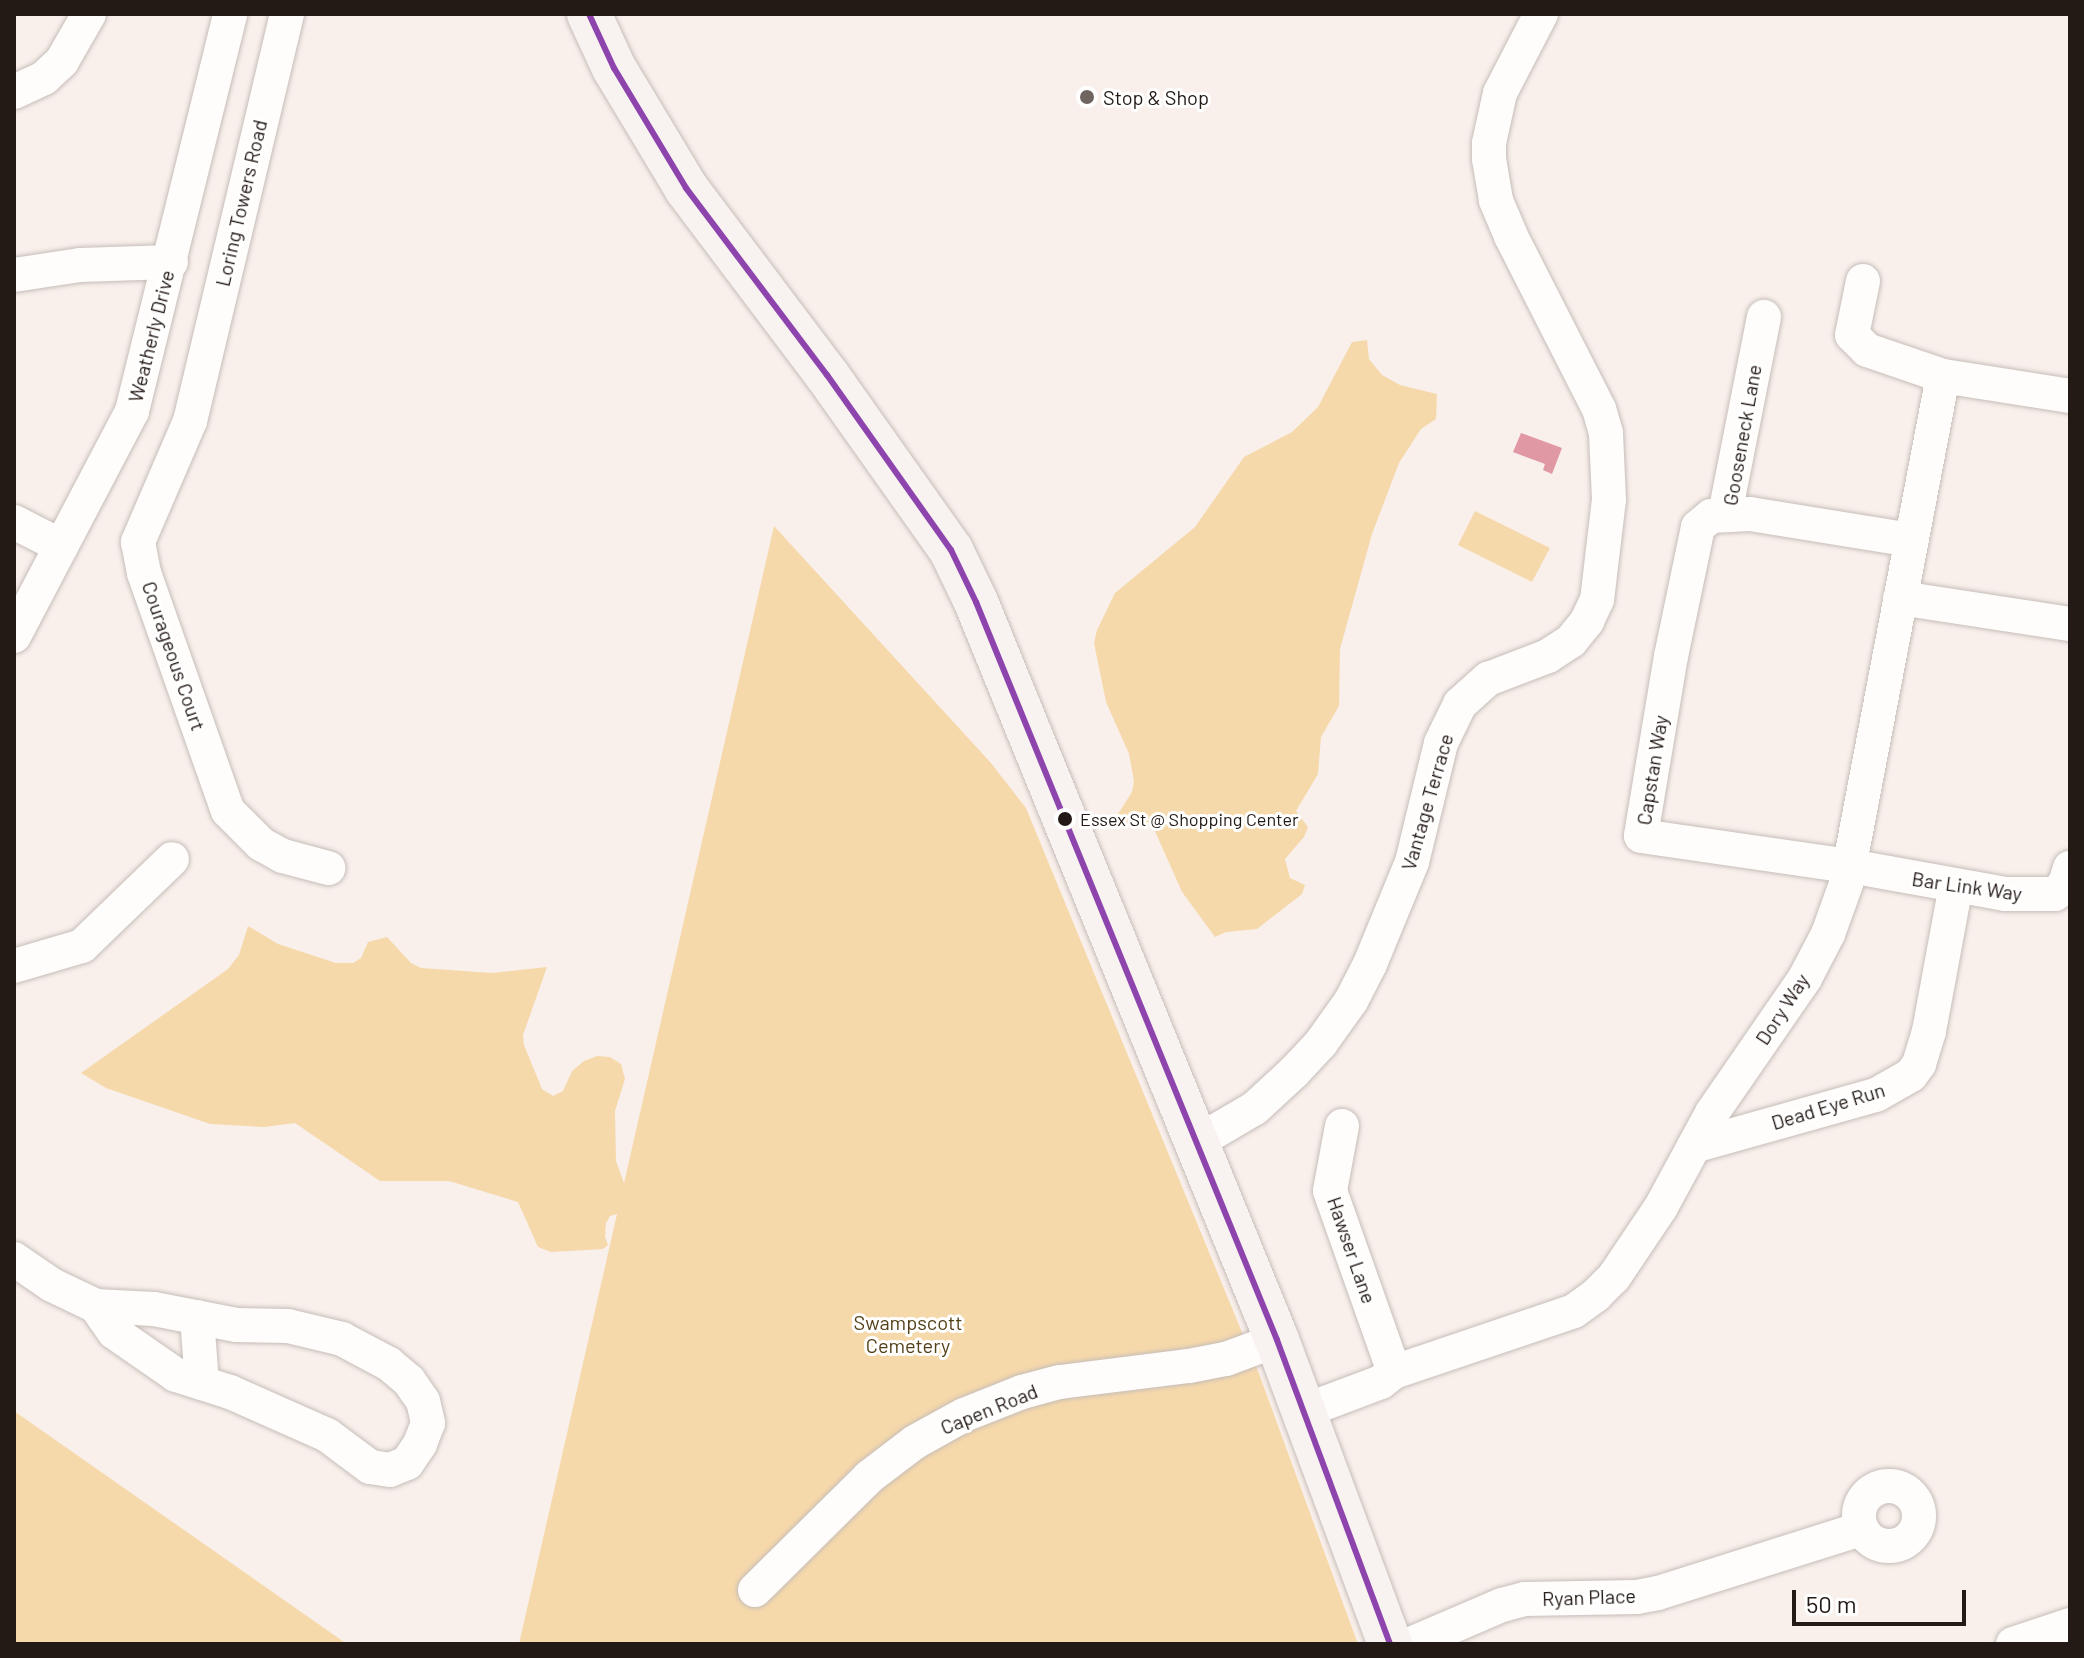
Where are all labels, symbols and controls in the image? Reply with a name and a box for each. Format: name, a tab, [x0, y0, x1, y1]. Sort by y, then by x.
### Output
place label: Stop & Shop	[1103, 85, 1209, 109]
marker: Stop & Shop	[1078, 88, 1096, 106]
street label: Loring Towers Road	[210, 117, 272, 289]
street label: Weatherly Drive	[123, 267, 179, 405]
street label: Gooseneck Lane	[1718, 363, 1766, 507]
street label: Courageous Court	[137, 578, 211, 734]
street label: Capstan Way	[1631, 713, 1673, 827]
street label: Vantage Terrace	[1396, 731, 1458, 873]
place label: Essex St @ Shopping Center	[1080, 808, 1299, 830]
marker: Essex St @ Shopping Center	[1057, 811, 1073, 827]
street label: Bar Link Way	[1910, 866, 2024, 906]
street label: Dory Way	[1750, 969, 1814, 1049]
street label: Dead Eye Run	[1768, 1077, 1888, 1135]
street label: Hawser Lane	[1323, 1193, 1381, 1307]
park label: Swampscott Cemetery	[854, 1310, 962, 1357]
street label: Capen Road	[937, 1379, 1041, 1439]
scale bar	[1796, 1574, 1970, 1624]
street label: Ryan Place	[1542, 1583, 1636, 1611]
text: 50 m	[1806, 1589, 1857, 1618]

